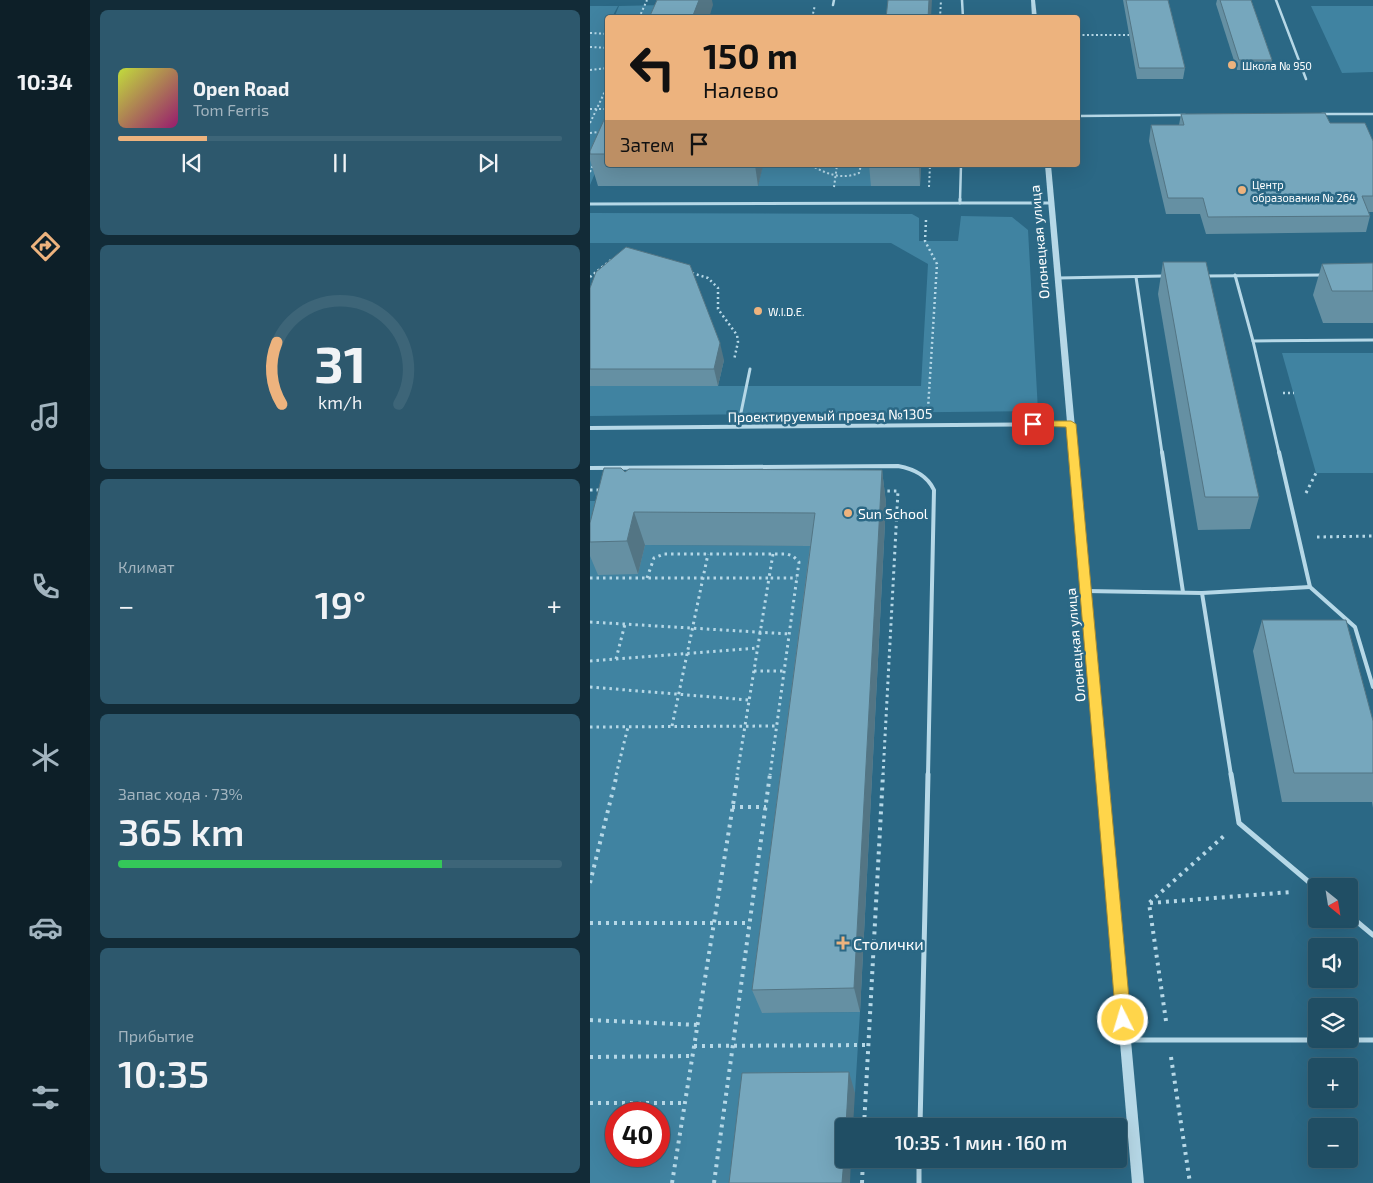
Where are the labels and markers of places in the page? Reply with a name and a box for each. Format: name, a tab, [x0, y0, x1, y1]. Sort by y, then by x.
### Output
marker: Школа № 950	[1226, 59, 1238, 71]
place label: Школа № 950	[1242, 59, 1312, 72]
place label: Центр образования № 264	[1252, 178, 1356, 204]
marker: Центр образования № 264	[1236, 184, 1248, 196]
marker: W.I.D.E.	[752, 305, 764, 317]
place label: W.I.D.E.	[768, 305, 805, 318]
pin	[1012, 403, 1054, 445]
place label: Sun School	[858, 505, 929, 522]
marker: Sun School	[842, 507, 854, 519]
place label: Столички	[853, 934, 924, 953]
marker: Столички	[837, 937, 849, 949]

